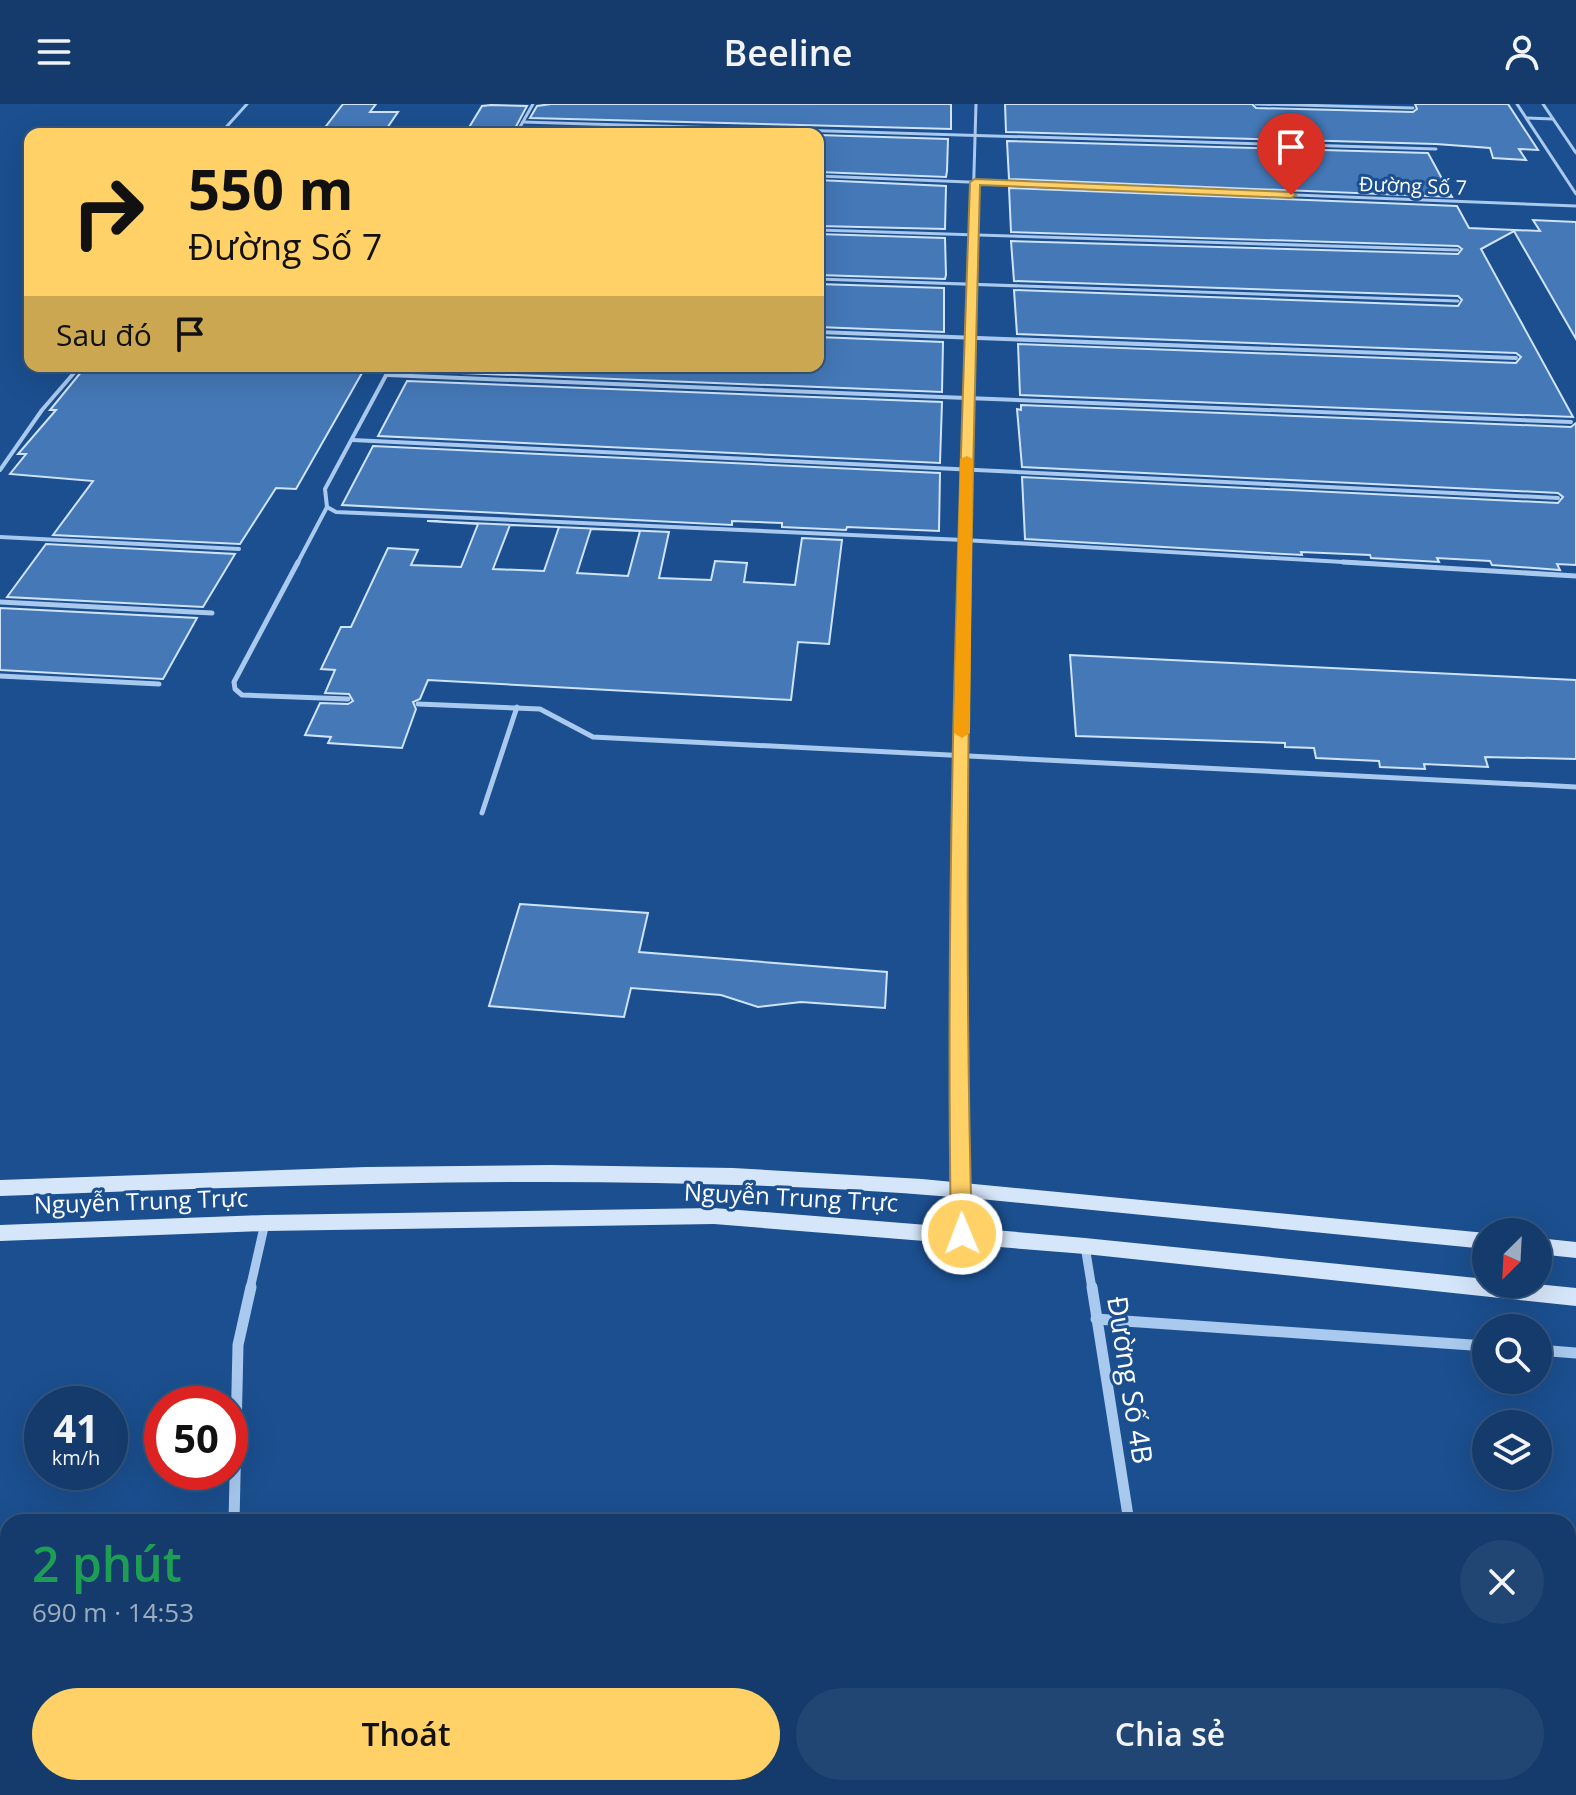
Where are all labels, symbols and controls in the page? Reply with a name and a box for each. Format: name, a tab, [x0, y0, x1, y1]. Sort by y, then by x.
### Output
text: Beeline	[724, 28, 852, 77]
icon: menu	[32, 30, 76, 74]
icon: person	[1500, 30, 1544, 74]
pin	[1257, 113, 1325, 195]
icon: arrive	[1269, 125, 1313, 169]
text: 550 m	[188, 150, 354, 226]
icon: right	[56, 160, 160, 264]
street label: Đường Số 7	[1359, 170, 1467, 201]
text: Đường Số 7	[188, 222, 382, 271]
icon: arrive	[168, 312, 212, 356]
text: Sau đó	[56, 314, 152, 355]
street label: Nguyễn Trung Trực	[683, 1174, 899, 1219]
street label: Nguyễn Trung Trực	[33, 1180, 249, 1221]
position arrow	[920, 1192, 1004, 1276]
north arrow	[1472, 1218, 1552, 1298]
map controls	[1472, 1218, 1552, 1490]
street label: Đường Số 4B	[1099, 1293, 1163, 1466]
button: search	[1472, 1314, 1552, 1394]
speed limit sign: 50	[144, 1386, 248, 1490]
text: 41	[53, 1400, 99, 1455]
button: layers	[1472, 1410, 1552, 1490]
text: km/h	[52, 1444, 100, 1471]
text: 2 phút	[32, 1531, 182, 1596]
button: close	[1460, 1540, 1544, 1624]
text: 690 m · 14:53	[32, 1594, 194, 1630]
button: Thoát	[32, 1688, 780, 1780]
button: Chia sẻ	[796, 1688, 1544, 1780]

